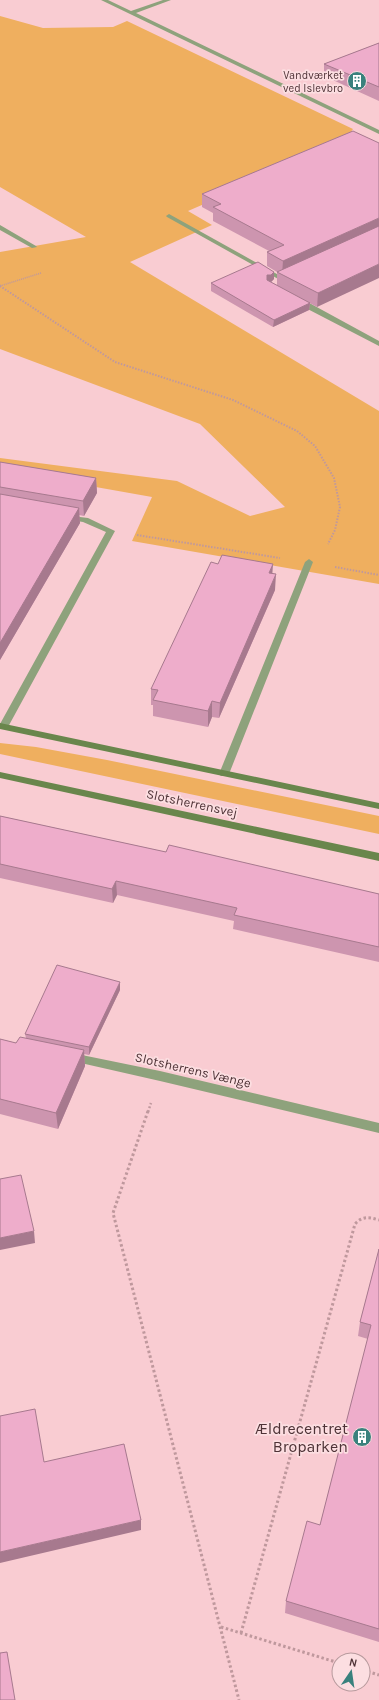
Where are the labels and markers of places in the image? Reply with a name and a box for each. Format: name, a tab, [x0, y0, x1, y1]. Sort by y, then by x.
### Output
place label: Vandværket ved Islevbro	[283, 69, 343, 95]
building icon: Vandværket ved Islevbro	[346, 70, 368, 92]
place label: Ældrecentret Broparken	[254, 1419, 348, 1456]
building icon: Ældrecentret Broparken	[351, 1426, 373, 1448]

